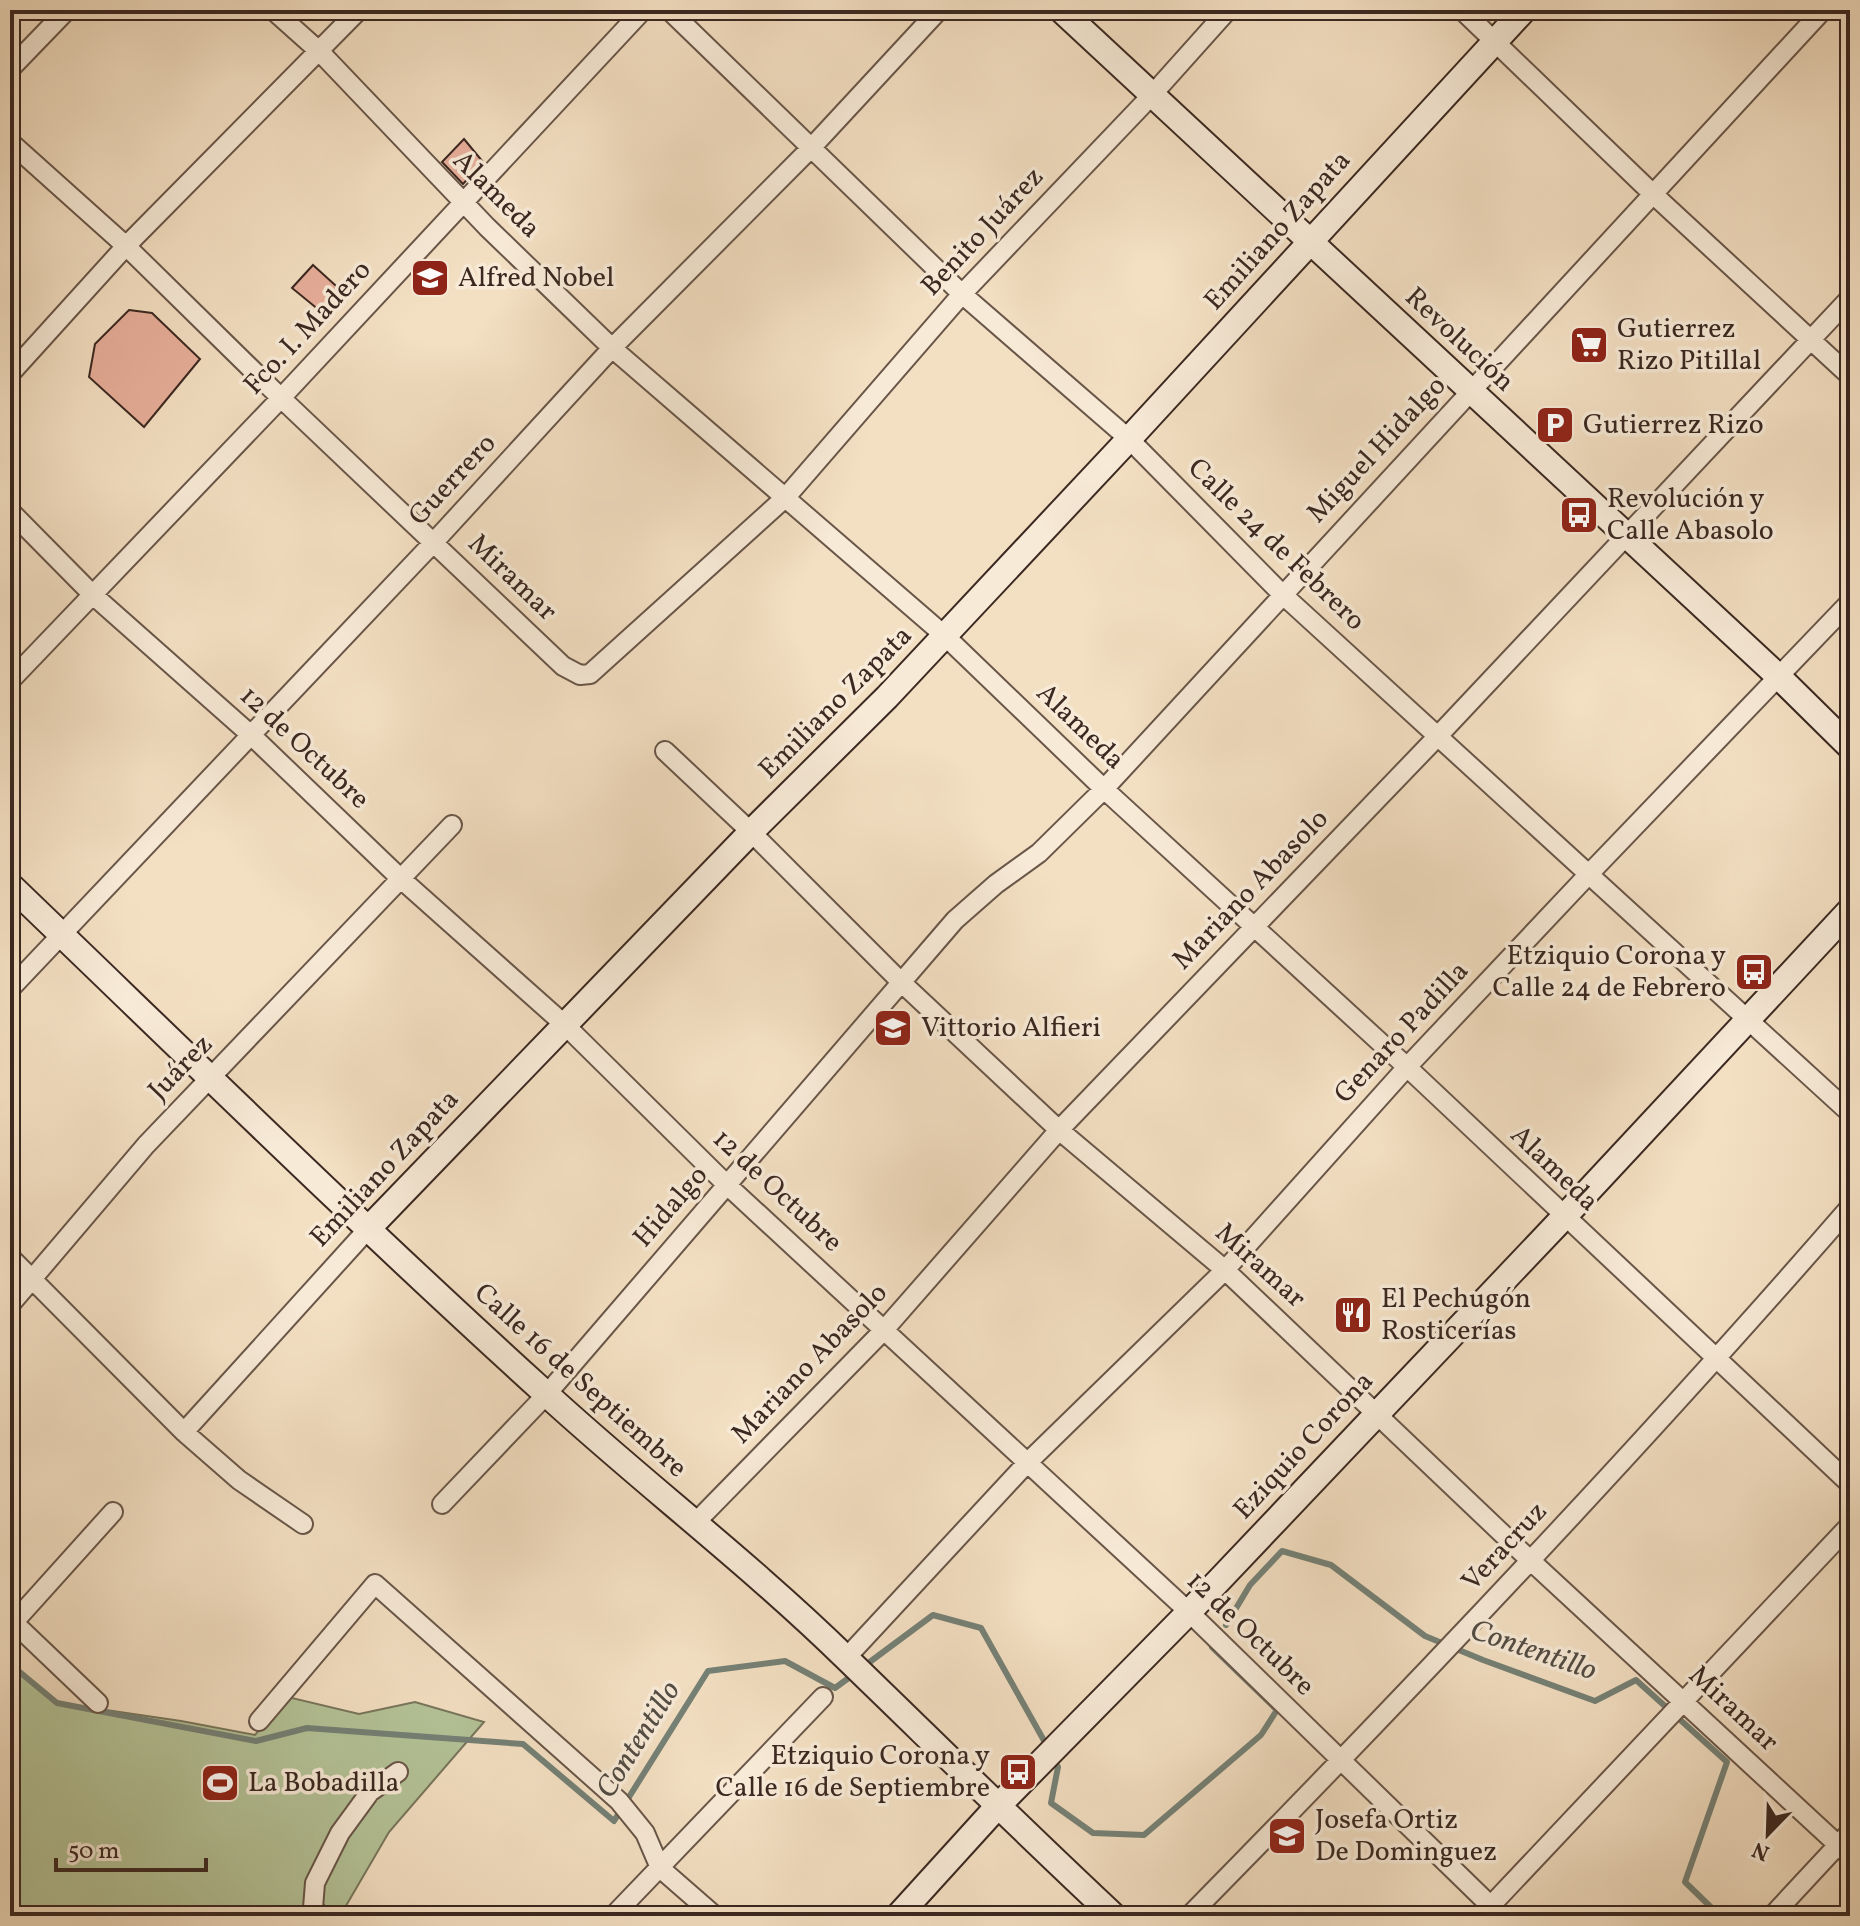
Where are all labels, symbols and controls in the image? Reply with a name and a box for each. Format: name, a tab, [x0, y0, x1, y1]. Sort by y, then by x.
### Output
street label: Alameda	[443, 142, 549, 248]
street label: Emiliano Zapata	[1196, 143, 1360, 319]
street label: Benito Juárez	[913, 159, 1053, 305]
street label: Fco. I. Madero	[235, 252, 381, 404]
school or university icon: Alfred Nobel	[409, 257, 451, 299]
place label: Alfred Nobel	[458, 259, 614, 298]
street label: Revolución	[1395, 279, 1523, 401]
place label: Gutierrez Rizo Pitillal	[1617, 310, 1761, 381]
supermarket icon: Gutierrez Rizo Pitillal	[1568, 324, 1610, 366]
street label: Miguel Hidalgo	[1298, 368, 1456, 532]
parking icon: Gutierrez Rizo	[1534, 404, 1576, 446]
place label: Gutierrez Rizo	[1583, 406, 1764, 445]
street label: Guerrero	[400, 425, 506, 535]
street label: Calle 24 de Febrero	[1178, 450, 1374, 640]
place label: Revolución y Calle Abasolo	[1607, 480, 1774, 551]
bus stop icon: Revolución y Calle Abasolo	[1558, 494, 1600, 536]
street label: Miramar	[459, 526, 566, 631]
street label: Emiliano Zapata	[750, 617, 922, 789]
street label: Alameda	[1027, 675, 1133, 779]
street label: 12 de Octubre	[230, 677, 378, 819]
street label: Mariano Abasolo	[1164, 801, 1338, 979]
place label: Etziquio Corona y Calle 24 de Febrero	[1492, 937, 1726, 1008]
bus stop icon: Etziquio Corona y Calle 24 de Febrero	[1733, 951, 1775, 993]
street label: Genaro Padilla	[1326, 953, 1478, 1113]
school or university icon: Vittorio Alfieri	[872, 1007, 914, 1049]
place label: Vittorio Alfieri	[921, 1009, 1101, 1048]
street label: Juárez	[140, 1026, 222, 1110]
street label: Emiliano Zapata	[302, 1081, 468, 1257]
street label: Alameda	[1501, 1117, 1607, 1221]
street label: 12 de Octubre	[703, 1120, 851, 1262]
street label: Hidalgo	[625, 1158, 717, 1256]
street label: Miramar	[1206, 1214, 1314, 1318]
street label: Calle 16 de Septiembre	[465, 1275, 695, 1487]
street label: Mariano Abasolo	[723, 1275, 897, 1453]
place label: El Pechugón Rosticerías	[1381, 1280, 1531, 1351]
restaurant icon: El Pechugón Rosticerías	[1332, 1294, 1374, 1336]
street label: Eziquio Corona	[1225, 1363, 1383, 1529]
street label: Veracruz	[1453, 1494, 1557, 1600]
street label: 12 de Octubre	[1177, 1563, 1323, 1705]
water label: Contentillo	[1464, 1610, 1602, 1692]
street label: Miramar	[1679, 1657, 1787, 1761]
water label: Contentillo	[586, 1673, 692, 1807]
place label: Etziquio Corona y Calle 16 de Septiembre	[715, 1737, 990, 1808]
bus stop icon: Etziquio Corona y Calle 16 de Septiembre	[997, 1751, 1039, 1793]
sports icon: La Bobadilla	[199, 1762, 241, 1804]
place label: La Bobadilla	[248, 1764, 399, 1803]
north arrow	[1728, 1794, 1808, 1874]
place label: Josefa Ortiz De Dominguez	[1315, 1801, 1497, 1872]
school or university icon: Josefa Ortiz De Dominguez	[1266, 1815, 1308, 1857]
scale bar	[56, 1822, 206, 1872]
text: N	[1748, 1833, 1775, 1867]
text: 50 m	[68, 1835, 120, 1869]

